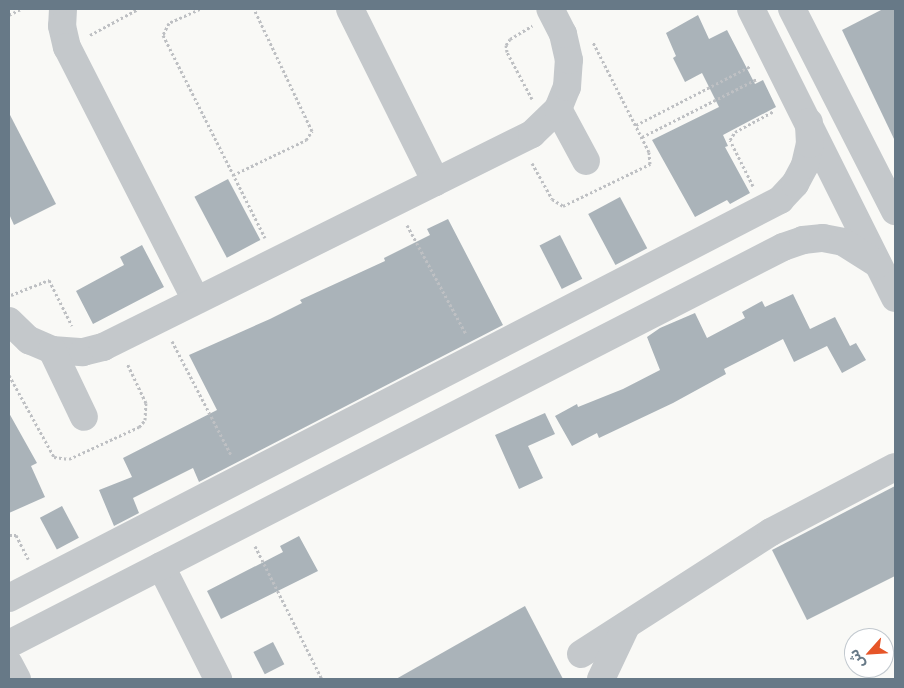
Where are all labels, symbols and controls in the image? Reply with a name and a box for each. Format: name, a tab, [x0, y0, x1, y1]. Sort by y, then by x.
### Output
north arrow	[844, 628, 894, 678]
text: ش	[842, 646, 870, 673]

